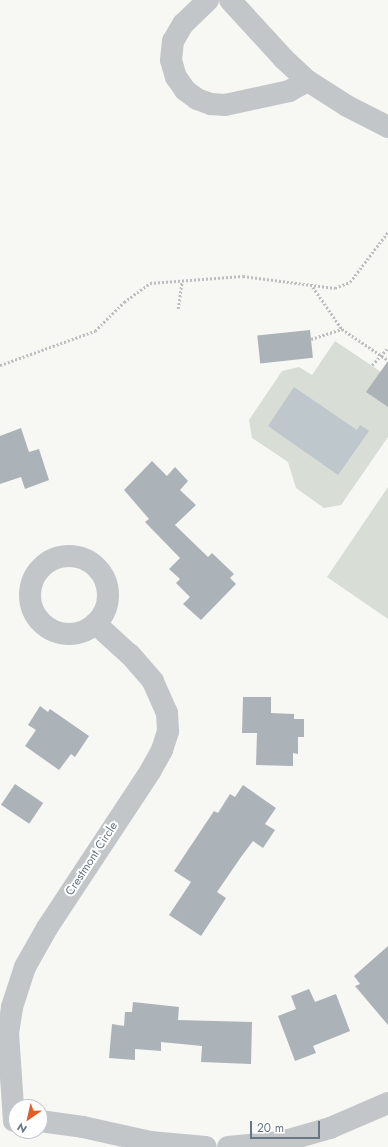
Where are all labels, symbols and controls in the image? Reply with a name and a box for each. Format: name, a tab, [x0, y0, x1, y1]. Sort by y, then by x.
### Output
street label: Crestmont Circle	[63, 820, 121, 898]
north arrow	[8, 1099, 48, 1139]
scale bar	[252, 1113, 322, 1139]
text: N	[14, 1119, 30, 1137]
text: 20 m	[257, 1119, 284, 1137]

